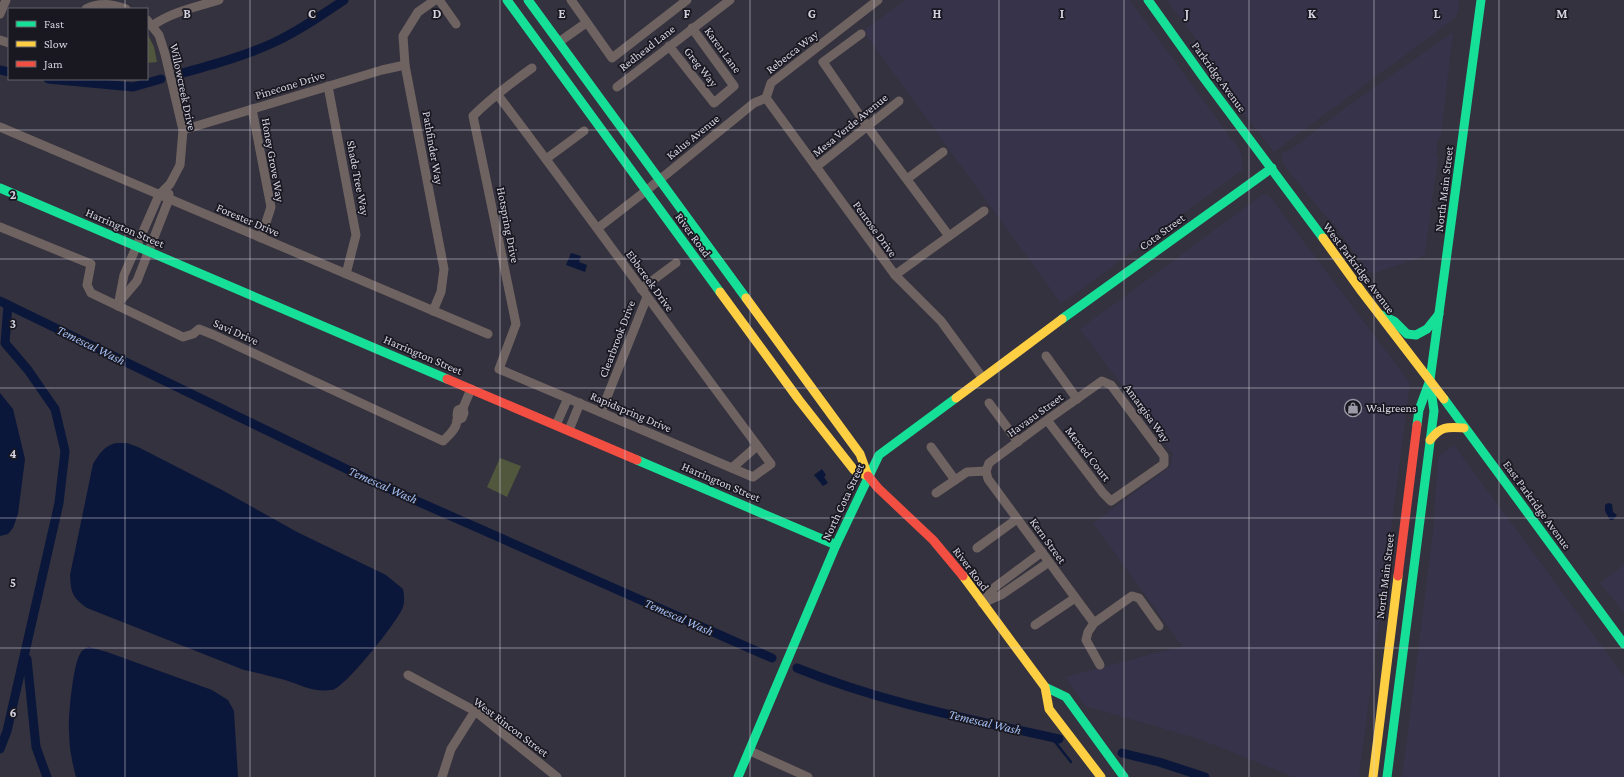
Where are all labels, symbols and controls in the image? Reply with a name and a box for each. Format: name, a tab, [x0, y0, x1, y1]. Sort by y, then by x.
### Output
text: B	[183, 6, 191, 21]
text: C	[308, 6, 316, 21]
text: D	[433, 6, 442, 21]
text: E	[558, 6, 566, 21]
text: F	[684, 6, 691, 21]
text: G	[808, 6, 816, 21]
text: H	[933, 6, 942, 21]
text: I	[1060, 6, 1064, 21]
text: J	[1183, 6, 1189, 21]
text: K	[1308, 6, 1317, 21]
text: L	[1434, 6, 1441, 21]
text: M	[1556, 6, 1568, 21]
legend	[8, 8, 148, 80]
text: Fast	[44, 17, 65, 31]
street label: Redhead Lane	[616, 22, 678, 74]
street label: Karen Lane	[702, 24, 744, 76]
street label: Rebecca Way	[763, 27, 821, 77]
text: Slow	[44, 37, 68, 51]
street label: Parkridge Avenue	[1189, 39, 1249, 115]
street label: Willowcreek Drive	[167, 42, 199, 132]
street label: Greg Way	[681, 44, 721, 90]
text: Jam	[43, 57, 63, 71]
street label: Pinecone Drive	[254, 68, 326, 102]
street label: Mesa Verde Avenue	[810, 90, 890, 160]
street label: Pathfinder Way	[420, 110, 446, 186]
street label: Kalus Avenue	[664, 111, 722, 163]
street label: Honey Grove Way	[259, 117, 287, 204]
street label: Shade Tree Way	[344, 139, 372, 217]
street label: North Main Street	[1432, 144, 1456, 233]
street label: Hotspring Drive	[494, 186, 522, 264]
text: 2	[10, 187, 17, 202]
street label: Penrose Drive	[850, 198, 900, 260]
street label: Forester Drive	[214, 200, 282, 240]
street label: Harrington Street	[84, 205, 167, 251]
street label: River Road	[672, 210, 714, 260]
street label: Cota Street	[1137, 210, 1188, 253]
street label: West Parkridge Avenue	[1320, 220, 1398, 316]
street label: Ebbcreek Drive	[623, 248, 677, 314]
street label: Clearbrook Drive	[596, 298, 638, 380]
text: 3	[10, 316, 16, 331]
street label: Savi Drive	[211, 316, 261, 348]
water label: Temescal Wash	[54, 322, 128, 368]
street label: Harrington Street	[382, 332, 465, 378]
street label: Amargisa Way	[1121, 381, 1173, 445]
street label: Rapidspring Drive	[588, 389, 674, 435]
street label: Havasu Street	[1004, 389, 1067, 440]
shop icon: Walgreens	[1343, 398, 1363, 418]
place label: Walgreens	[1366, 401, 1417, 415]
street label: Merced Court	[1062, 424, 1114, 485]
text: 4	[9, 446, 17, 461]
street label: East Parkridge Avenue	[1500, 458, 1574, 552]
street label: Harrington Street	[680, 459, 763, 505]
street label: North Cota Street	[819, 460, 867, 543]
water label: Temescal Wash	[346, 463, 420, 507]
street label: Kern Street	[1027, 515, 1070, 567]
street label: North Main Street	[1373, 531, 1397, 620]
street label: River Road	[950, 544, 992, 594]
text: 5	[10, 575, 16, 590]
water label: Temescal Wash	[642, 595, 716, 639]
street label: West Rincon Street	[471, 694, 552, 760]
text: 6	[9, 705, 17, 720]
water label: Temescal Wash	[947, 706, 1023, 738]

